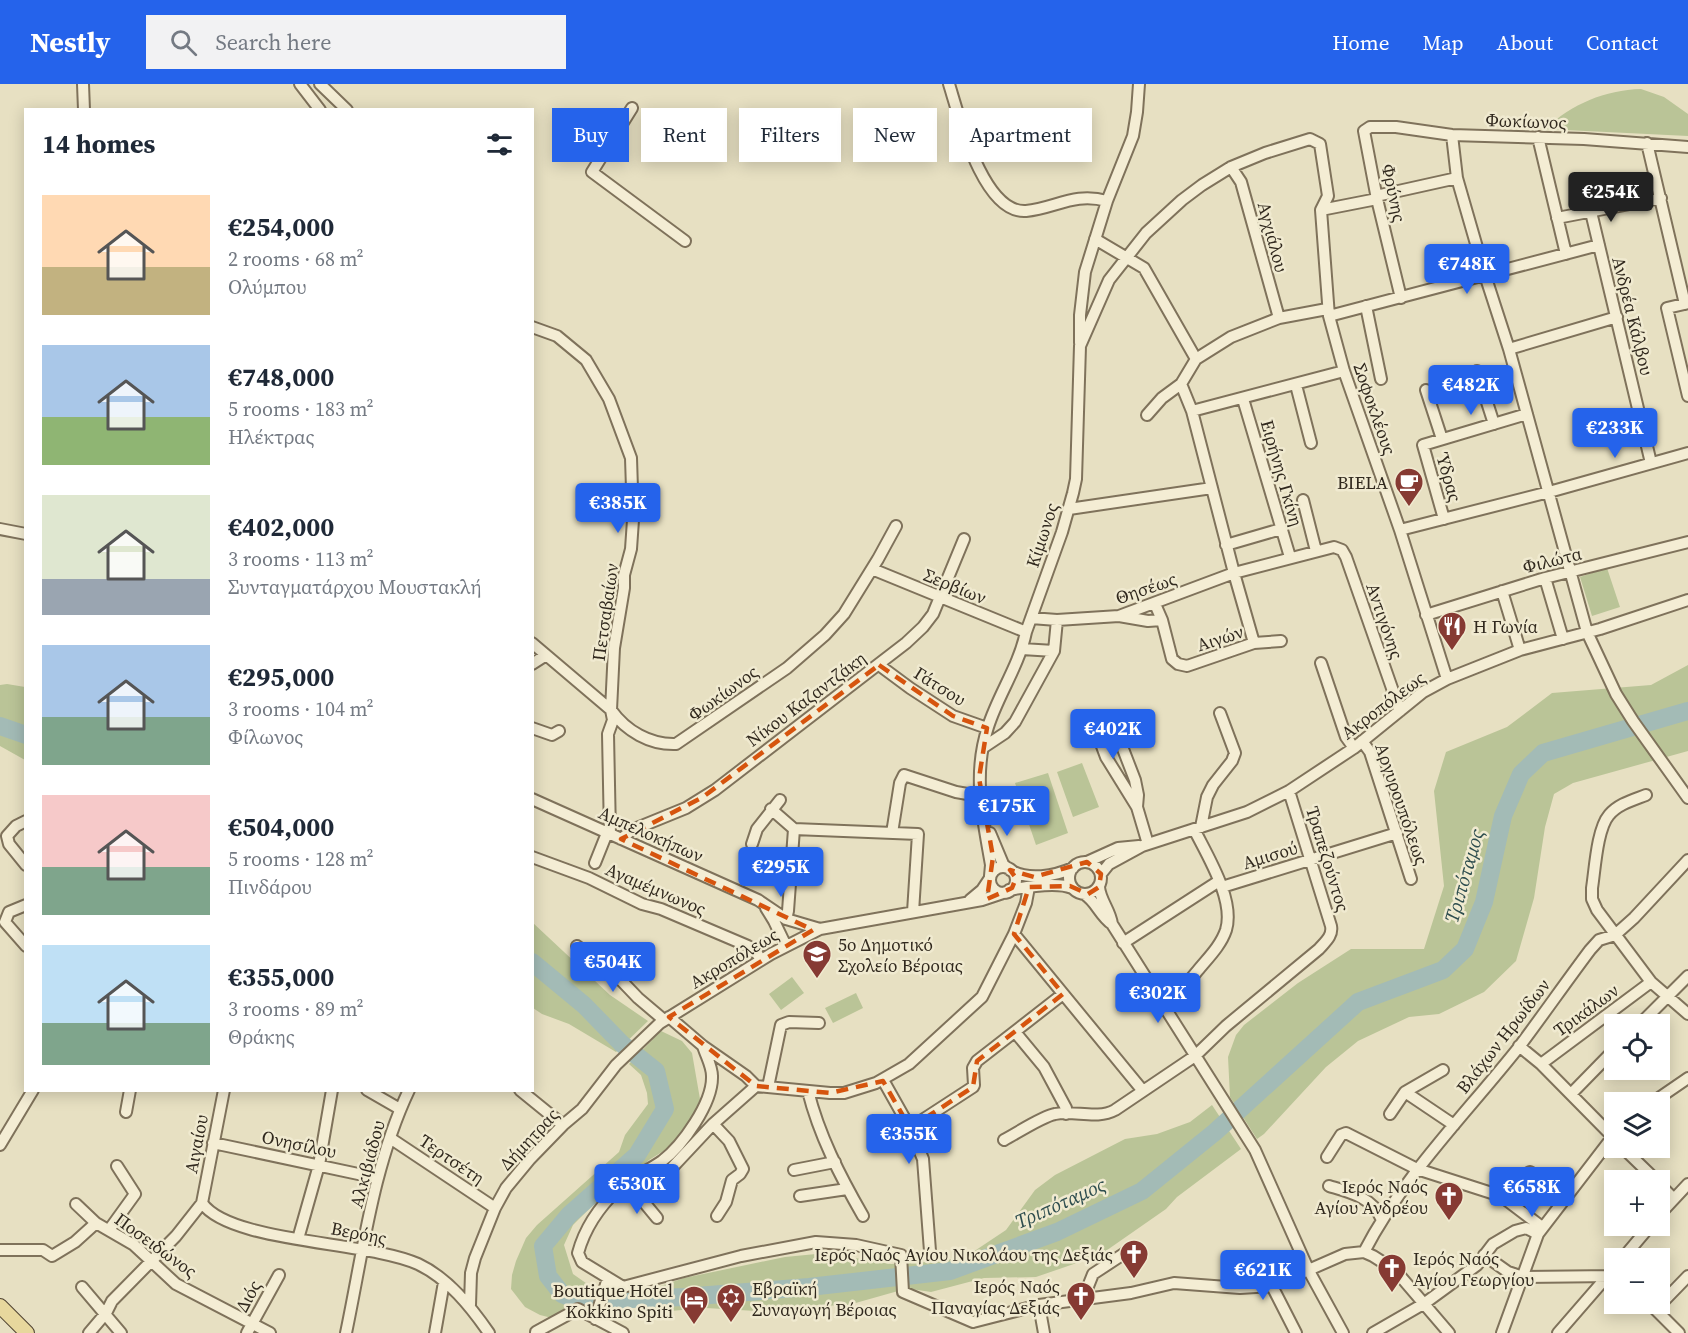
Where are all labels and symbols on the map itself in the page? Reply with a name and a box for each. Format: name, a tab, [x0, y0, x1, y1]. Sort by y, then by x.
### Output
street label: Φωκίωνος	[1485, 107, 1567, 135]
street label: Φρύνης	[1376, 161, 1412, 225]
pin: €254K	[1569, 172, 1653, 223]
street label: Αγχιάλου	[1252, 199, 1294, 275]
pin: €748K	[1425, 244, 1509, 295]
street label: Ανδρέα Κάλβου	[1606, 254, 1660, 378]
street label: Σοφοκλέους	[1348, 360, 1402, 458]
pin: €482K	[1429, 365, 1513, 416]
pin: €233K	[1573, 408, 1657, 459]
street label: Ειρήνης Γκίνη	[1255, 417, 1309, 529]
street label: Ύδρας	[1430, 448, 1468, 505]
cafe icon: BIELA	[1393, 466, 1425, 508]
place label: BIELA	[1337, 470, 1388, 495]
pin: €385K	[576, 483, 660, 534]
street label: Κίμωνος	[1020, 499, 1064, 571]
street label: Φιλώτα	[1520, 541, 1584, 579]
street label: Πετσαβαίων	[586, 561, 624, 662]
street label: Σερβίων	[920, 562, 990, 610]
street label: Θησέως	[1112, 566, 1180, 610]
street label: Αντιγόνης	[1360, 580, 1410, 662]
restaurant icon: Η Γωνία	[1436, 610, 1468, 652]
place label: Η Γωνία	[1473, 614, 1538, 639]
street label: Αιγών	[1193, 619, 1247, 657]
street label: Νίκου Καζαντζάκη	[741, 646, 871, 752]
street label: Φωκίωνος	[683, 659, 763, 727]
street label: Γάτσου	[909, 660, 971, 712]
street label: Ακροπόλεως	[1336, 665, 1430, 745]
pin: €402K	[1071, 709, 1155, 760]
street label: Αργυρουπόλεως	[1369, 740, 1435, 868]
pin: €175K	[965, 786, 1049, 837]
street label: Αμπελοκήπων	[595, 800, 707, 868]
street label: Τραπεζούντος	[1300, 803, 1356, 915]
water label: Τριπόταμος	[1437, 825, 1491, 926]
street label: Αμισού	[1239, 835, 1301, 875]
pin: €295K	[739, 847, 823, 898]
street label: Αγαμέμνωνος	[602, 857, 710, 921]
street label: Ακροπόλεως	[685, 922, 783, 994]
place label: 5ο Δημοτικό Σχολείο Βέροιας	[838, 932, 963, 978]
school or university icon: 5ο Δημοτικό Σχολείο Βέροιας	[801, 938, 833, 980]
pin: €504K	[571, 942, 655, 993]
pin: €302K	[1116, 973, 1200, 1024]
street label: Βλάχων Ηρωίδων	[1450, 973, 1556, 1099]
street label: Τρικάλων	[1548, 978, 1624, 1042]
street label: Δήμητρας	[494, 1102, 564, 1176]
street label: Αιγαίου	[178, 1112, 214, 1176]
pin: €355K	[867, 1114, 951, 1165]
street label: Αλκιβιάδου	[343, 1118, 391, 1210]
street label: Ονησίλου	[259, 1124, 339, 1164]
street label: Τερτσέτη	[414, 1128, 490, 1190]
pin: €530K	[595, 1164, 679, 1215]
pin: €658K	[1490, 1167, 1574, 1218]
water label: Τριπόταμος	[1011, 1170, 1110, 1235]
place label: Ιερός Ναός Αγίου Ανδρέου	[1315, 1174, 1428, 1220]
church icon: Ιερός Ναός Αγίου Ανδρέου	[1433, 1180, 1465, 1222]
street label: Ποσειδώνος	[110, 1207, 202, 1283]
street label: Βερόης	[329, 1215, 389, 1251]
church icon: Ιερός Ναός Αγίου Νικολάου της Δεξιάς	[1118, 1238, 1150, 1280]
place label: Ιερός Ναός Αγίου Νικολάου της Δεξιάς	[814, 1242, 1113, 1267]
place label: Ιερός Ναός Αγίου Γεωργίου	[1413, 1246, 1534, 1292]
pin: €621K	[1221, 1250, 1305, 1301]
church icon: Ιερός Ναός Αγίου Γεωργίου	[1376, 1252, 1408, 1294]
place label: Ιερός Ναός Παναγίας Δεξιάς	[931, 1274, 1060, 1320]
street label: Διός	[229, 1276, 267, 1316]
place label: Εβραϊκή Συναγωγή Βέροιας	[752, 1276, 897, 1322]
place label: Boutique Hotel Kokkino Spiti	[553, 1278, 673, 1324]
church icon: Ιερός Ναός Παναγίας Δεξιάς	[1065, 1280, 1097, 1322]
synagogue icon: Εβραϊκή Συναγωγή Βέροιας	[715, 1282, 747, 1324]
hotel icon: Boutique Hotel Kokkino Spiti	[678, 1284, 710, 1326]

